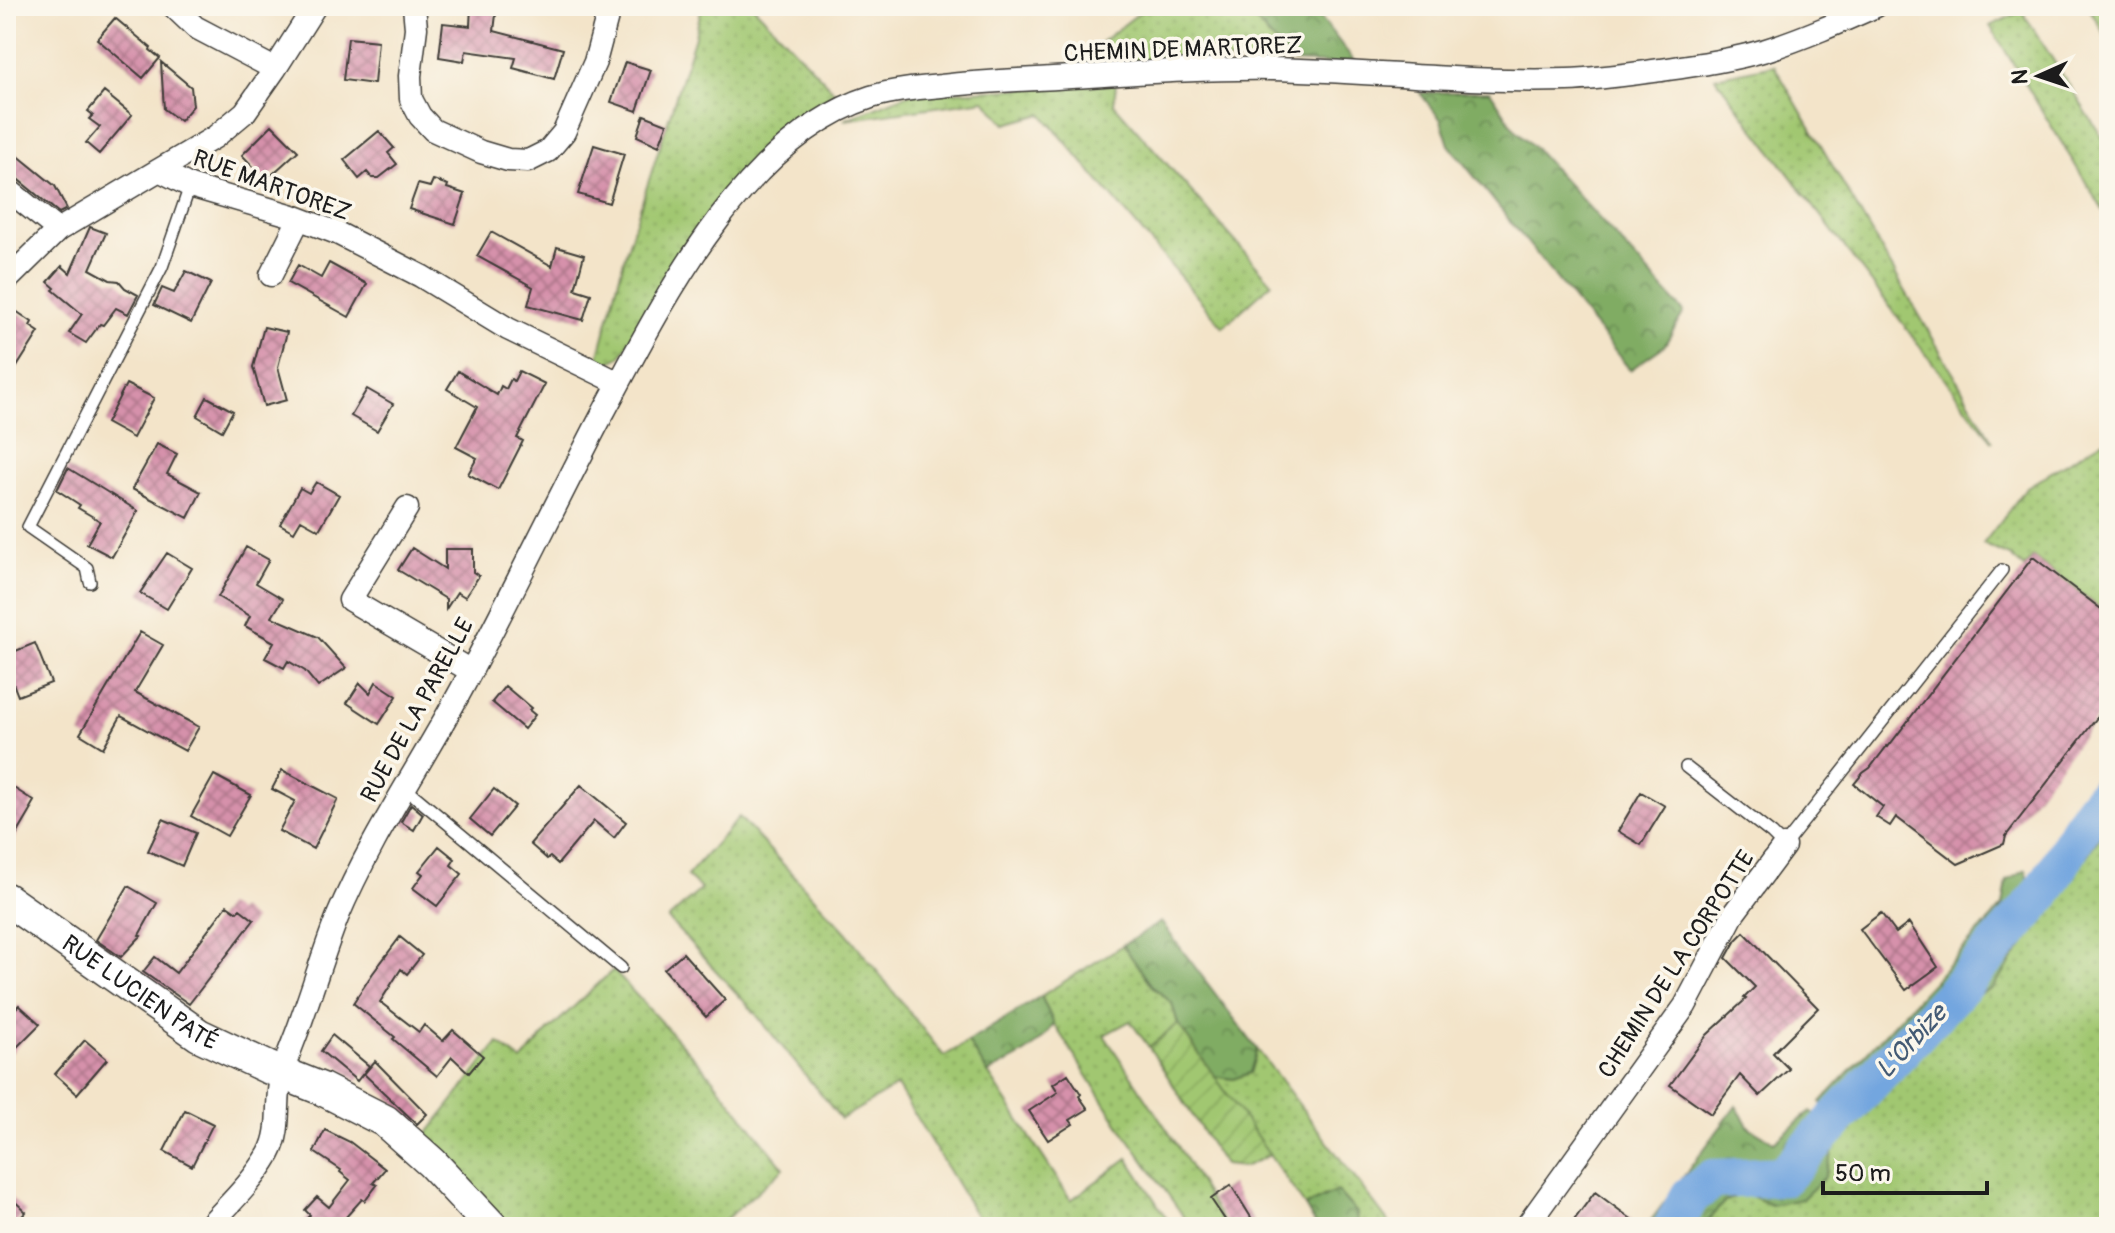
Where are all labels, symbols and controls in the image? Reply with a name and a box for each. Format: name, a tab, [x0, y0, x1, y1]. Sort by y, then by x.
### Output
street label: CHEMIN DE MARTOREZ	[1063, 31, 1303, 68]
north arrow	[1999, 36, 2079, 116]
text: N	[2006, 69, 2034, 85]
street label: RUE MARTOREZ	[189, 144, 355, 227]
street label: RUE DE LA PARELLE	[355, 613, 480, 808]
street label: CHEMIN DE LA CORPOTTE	[1592, 845, 1761, 1084]
street label: RUE LUCIEN PATÉ	[56, 929, 223, 1057]
water label: L'Orbize	[1870, 997, 1955, 1085]
scale bar	[1823, 1145, 1987, 1195]
text: 50 m	[1835, 1159, 1891, 1188]

